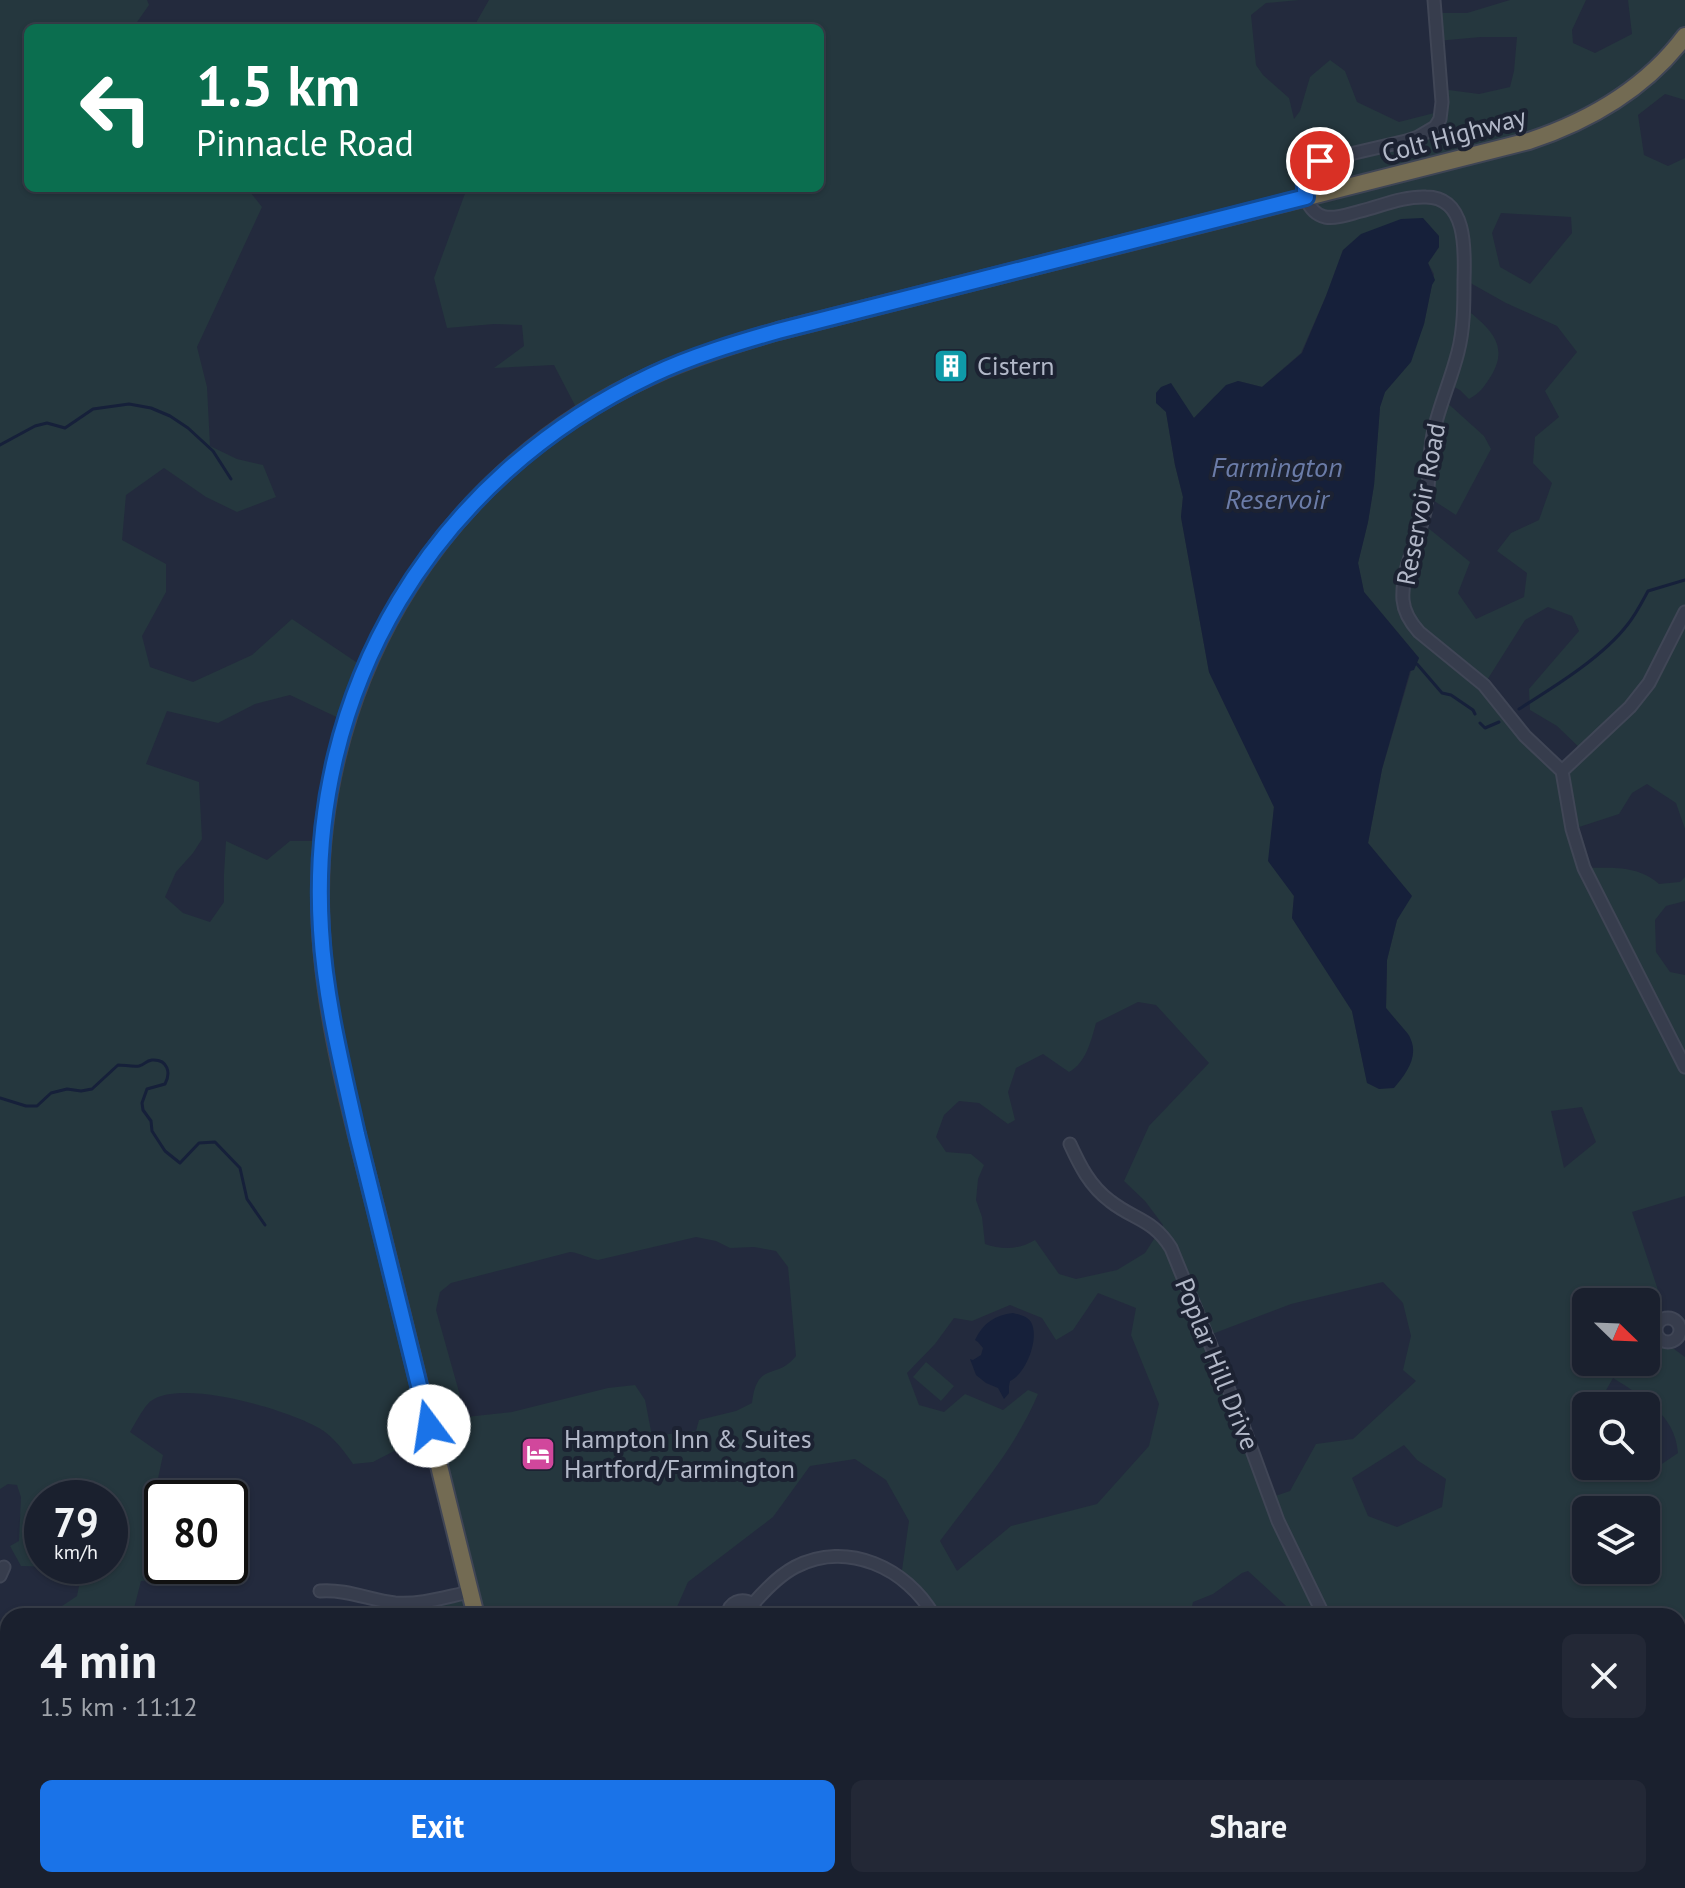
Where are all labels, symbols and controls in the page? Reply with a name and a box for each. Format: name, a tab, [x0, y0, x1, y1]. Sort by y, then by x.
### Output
text: 1.5 km	[196, 49, 360, 121]
icon: left	[64, 56, 168, 160]
street label: Colt Highway	[1378, 99, 1530, 170]
text: Pinnacle Road	[196, 119, 414, 166]
pin	[1286, 127, 1354, 195]
icon: arrive	[1298, 139, 1342, 183]
building icon: Cistern	[932, 347, 970, 385]
place label: Cistern	[977, 349, 1055, 382]
street label: Reservoir Road	[1389, 420, 1452, 588]
water label: Farmington Reservoir	[1211, 448, 1343, 517]
street label: Poplar Hill Drive	[1168, 1273, 1267, 1455]
north arrow	[1572, 1288, 1660, 1376]
map controls	[1572, 1288, 1660, 1584]
position arrow	[387, 1384, 471, 1468]
button: search	[1572, 1392, 1660, 1480]
place label: Hampton Inn & Suites Hartford/Farmington	[564, 1422, 812, 1485]
hotel icon: Hampton Inn & Suites Hartford/Farmington	[519, 1435, 557, 1473]
speed limit sign: 80	[144, 1480, 248, 1584]
text: 79	[53, 1496, 99, 1548]
button: layers	[1572, 1496, 1660, 1584]
text: km/h	[54, 1539, 98, 1565]
text: 4 min	[40, 1629, 157, 1691]
button: close	[1562, 1634, 1646, 1718]
text: 1.5 km · 11:12	[40, 1690, 198, 1723]
button: Exit	[40, 1780, 835, 1872]
button: Share	[851, 1780, 1646, 1872]

